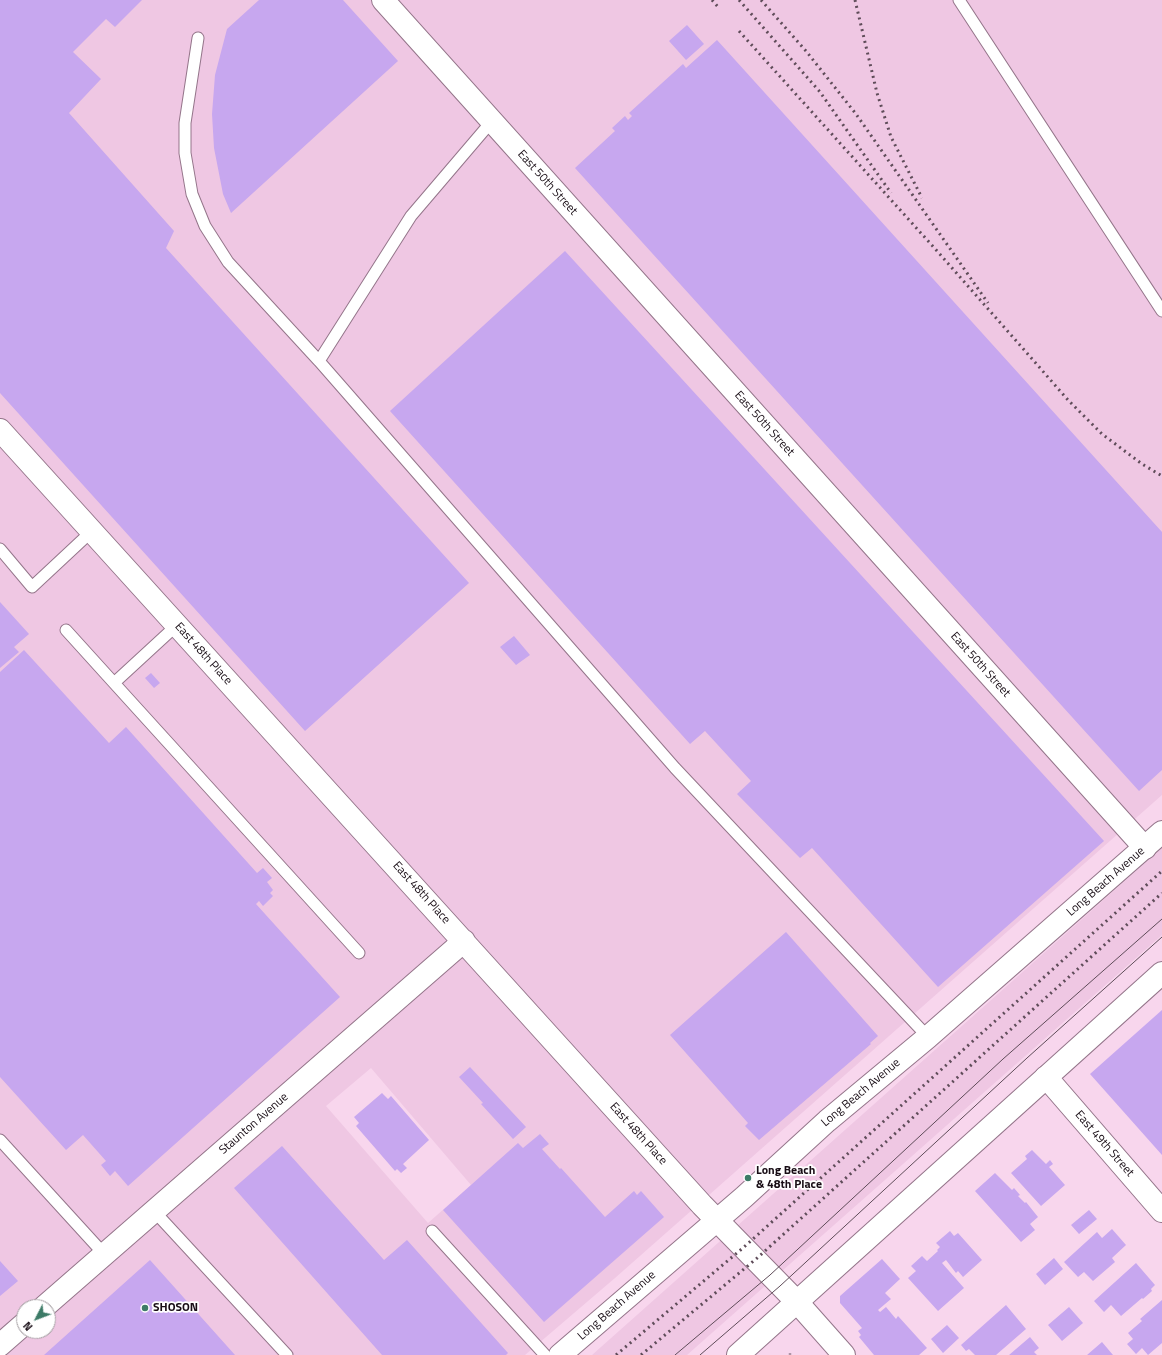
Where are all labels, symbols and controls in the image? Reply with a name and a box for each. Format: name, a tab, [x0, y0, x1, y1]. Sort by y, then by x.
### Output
street label: East 50th Street	[514, 147, 580, 219]
street label: East 50th Street	[731, 388, 797, 460]
street label: East 48th Place	[171, 620, 235, 688]
street label: East 50th Street	[947, 629, 1013, 701]
street label: Long Beach Avenue	[1064, 844, 1148, 920]
street label: East 48th Place	[389, 859, 453, 927]
street label: Long Beach Avenue	[819, 1056, 903, 1130]
street label: Staunton Avenue	[217, 1090, 291, 1158]
street label: East 48th Place	[606, 1100, 670, 1168]
street label: East 49th Street	[1071, 1108, 1137, 1180]
place label: Long Beach & 48th Place	[756, 1164, 822, 1192]
marker: Long Beach & 48th Place	[743, 1173, 753, 1183]
street label: Long Beach Avenue	[575, 1268, 659, 1344]
north arrow	[16, 1299, 56, 1339]
place label: SHOSON	[153, 1301, 198, 1315]
marker: SHOSON	[140, 1303, 150, 1313]
text: N	[19, 1318, 36, 1335]

